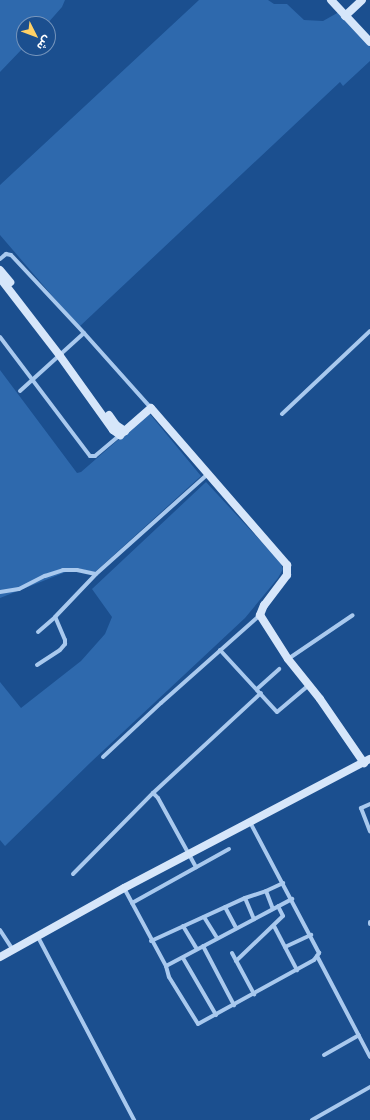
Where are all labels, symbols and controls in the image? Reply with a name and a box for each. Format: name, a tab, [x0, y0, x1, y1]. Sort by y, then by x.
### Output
north arrow	[16, 16, 56, 56]
text: ش	[35, 34, 54, 54]

